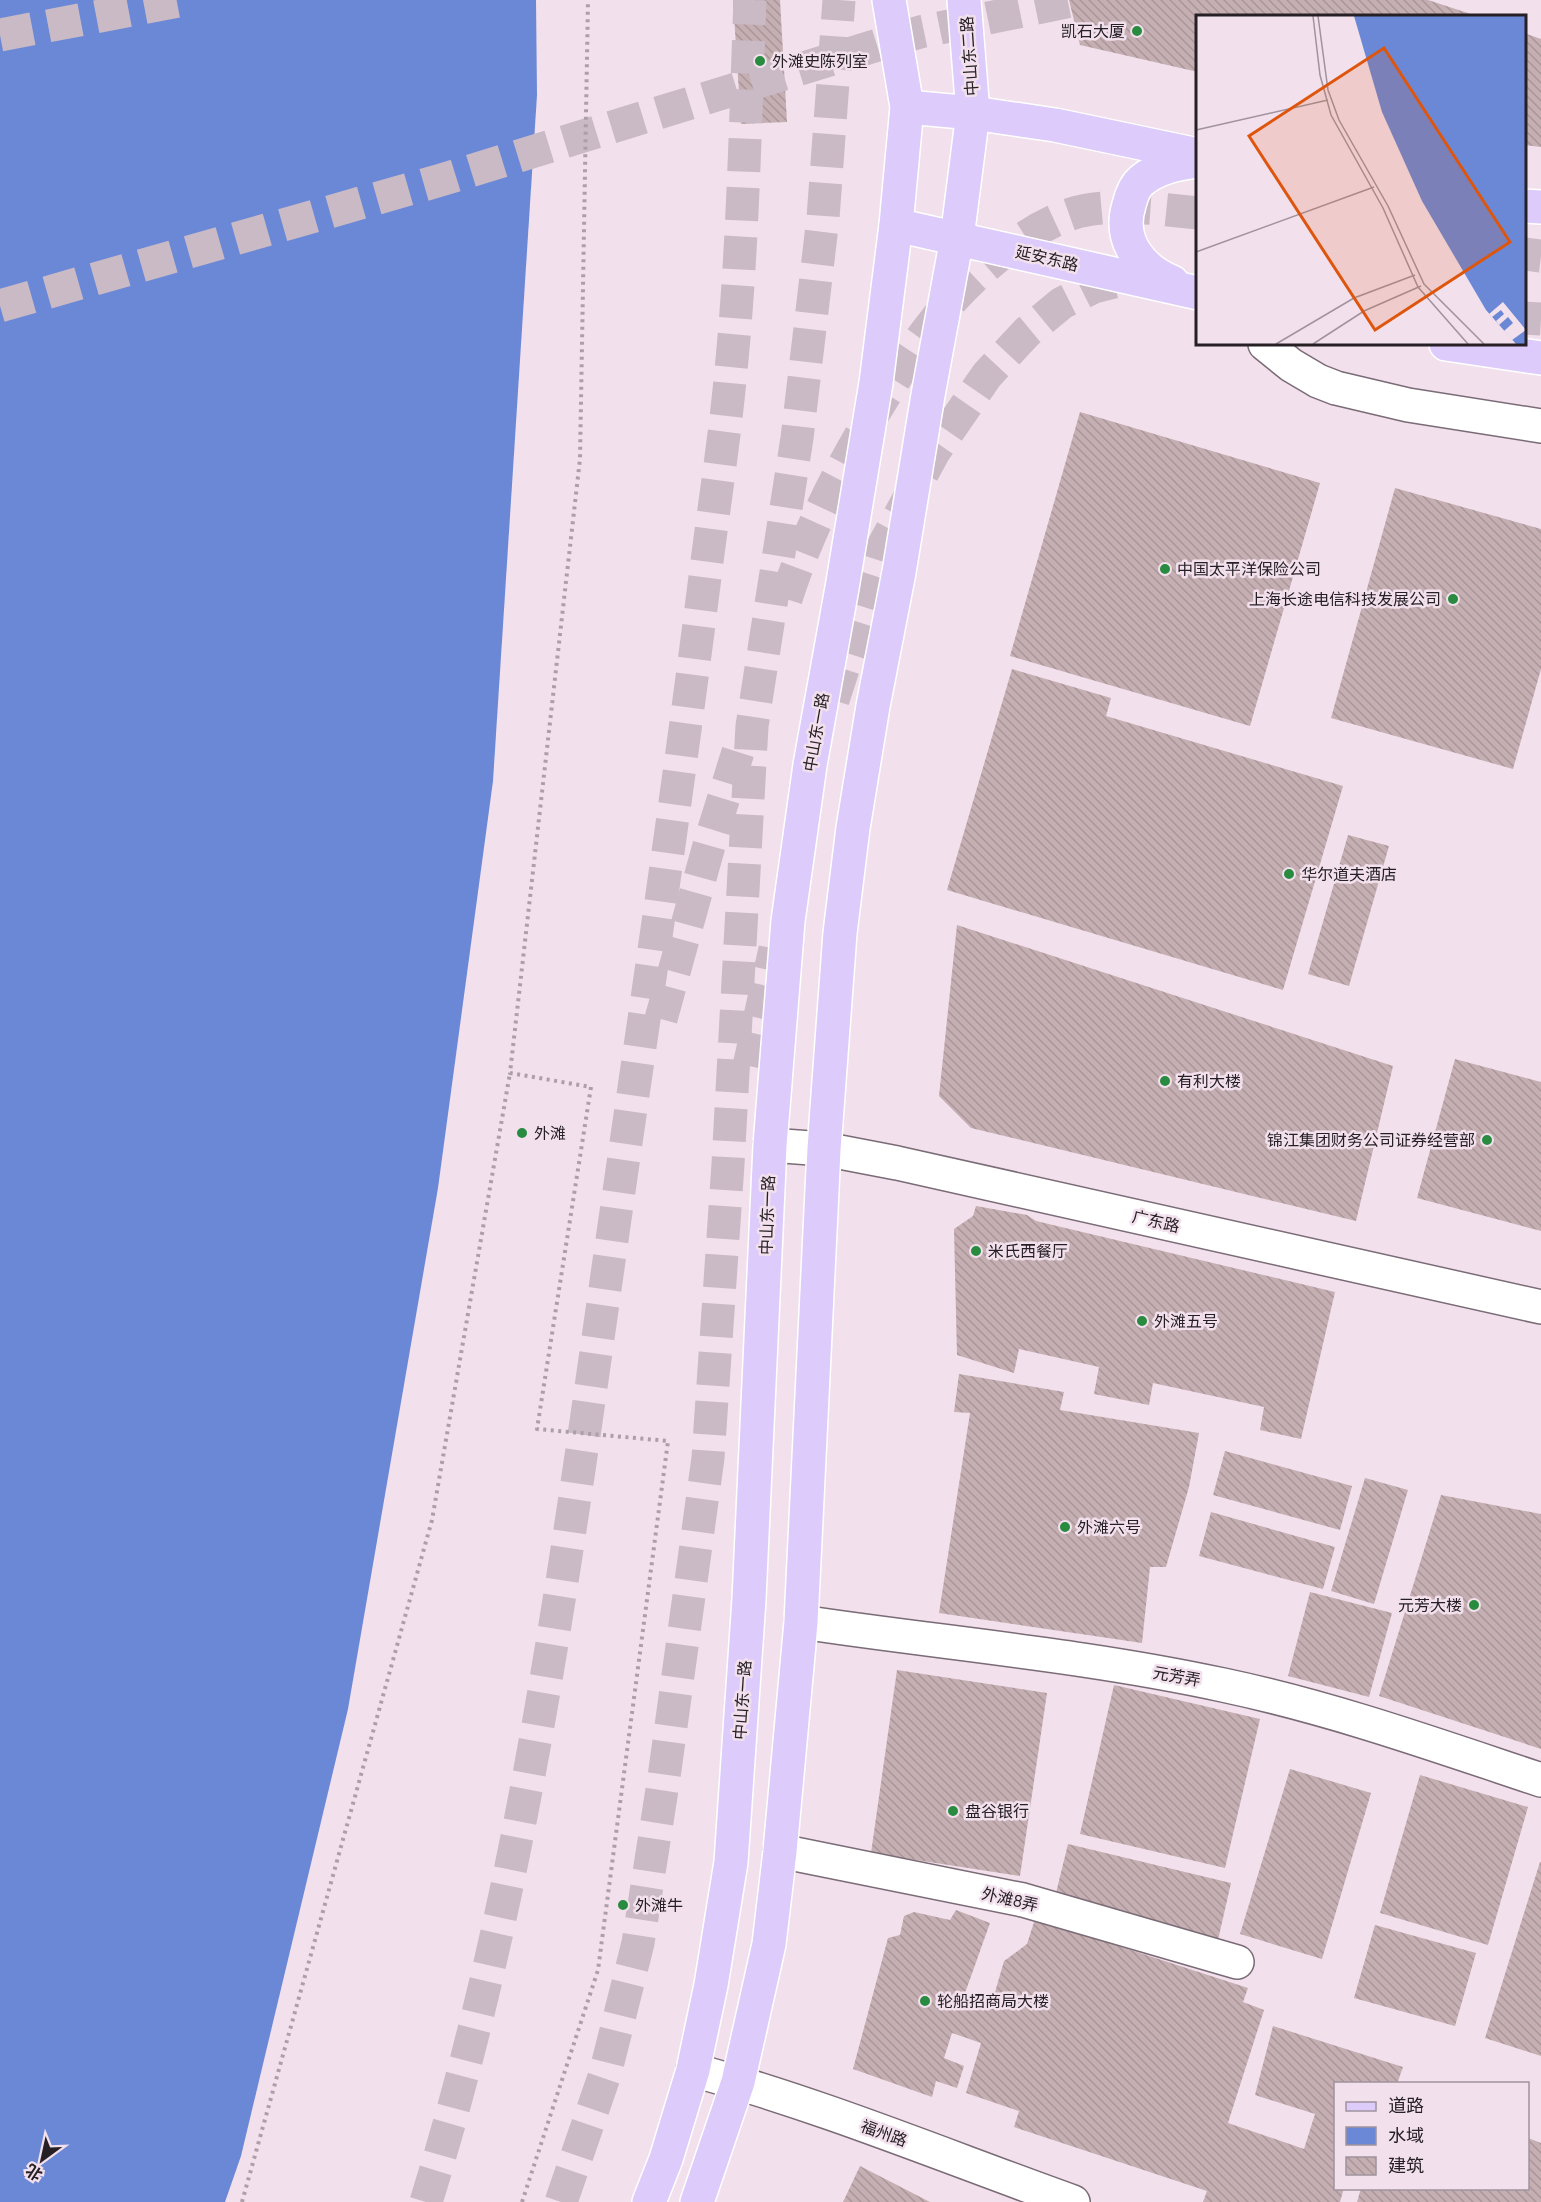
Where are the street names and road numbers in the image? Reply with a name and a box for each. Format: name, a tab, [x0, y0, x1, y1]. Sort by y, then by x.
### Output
street label: 中山东二路	[955, 15, 983, 97]
street label: 延安东路	[1013, 240, 1081, 276]
street label: 中山东一路	[798, 691, 834, 773]
street label: 中山东一路	[755, 1175, 779, 1255]
street label: 广东路	[1130, 1205, 1182, 1237]
street label: 中山东一路	[728, 1659, 756, 1741]
street label: 元芳弄	[1151, 1661, 1203, 1691]
street label: 外滩8弄	[980, 1882, 1040, 1916]
street label: 福州路	[858, 2114, 910, 2152]

